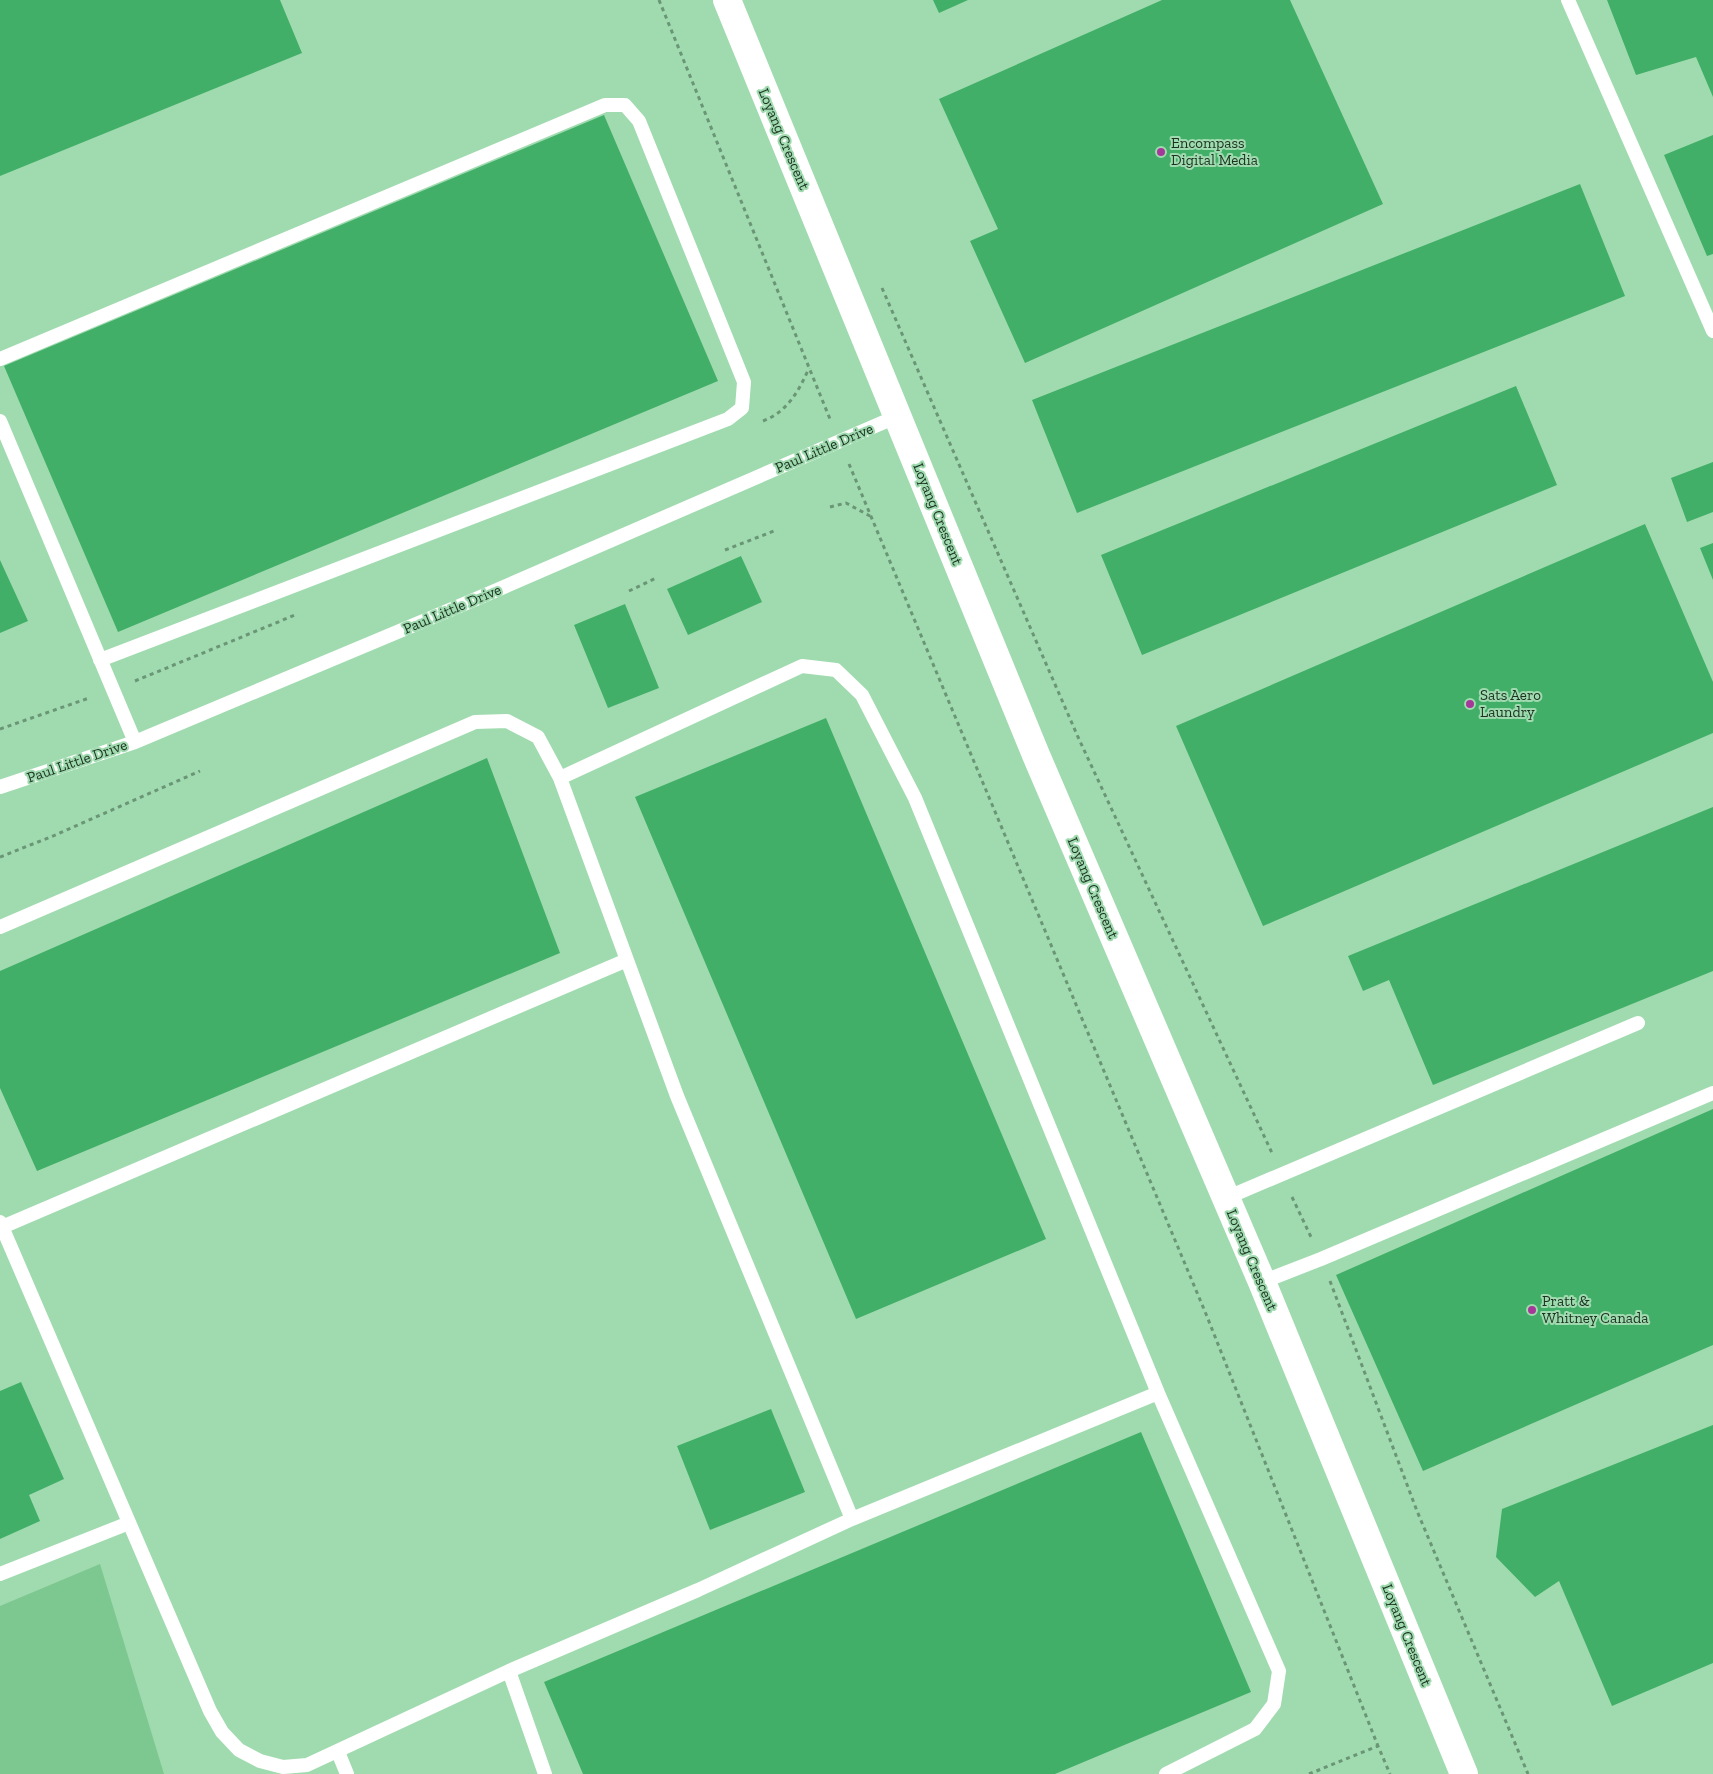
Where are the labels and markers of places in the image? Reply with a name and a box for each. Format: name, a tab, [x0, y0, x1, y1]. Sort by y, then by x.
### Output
place label: Encompass Digital Media	[1171, 134, 1258, 169]
marker: Encompass Digital Media	[1155, 146, 1167, 158]
place label: Sats Aero Laundry	[1480, 686, 1541, 721]
marker: Sats Aero Laundry	[1464, 698, 1476, 710]
place label: Pratt & Whitney Canada	[1542, 1292, 1649, 1327]
marker: Pratt & Whitney Canada	[1526, 1304, 1538, 1316]

